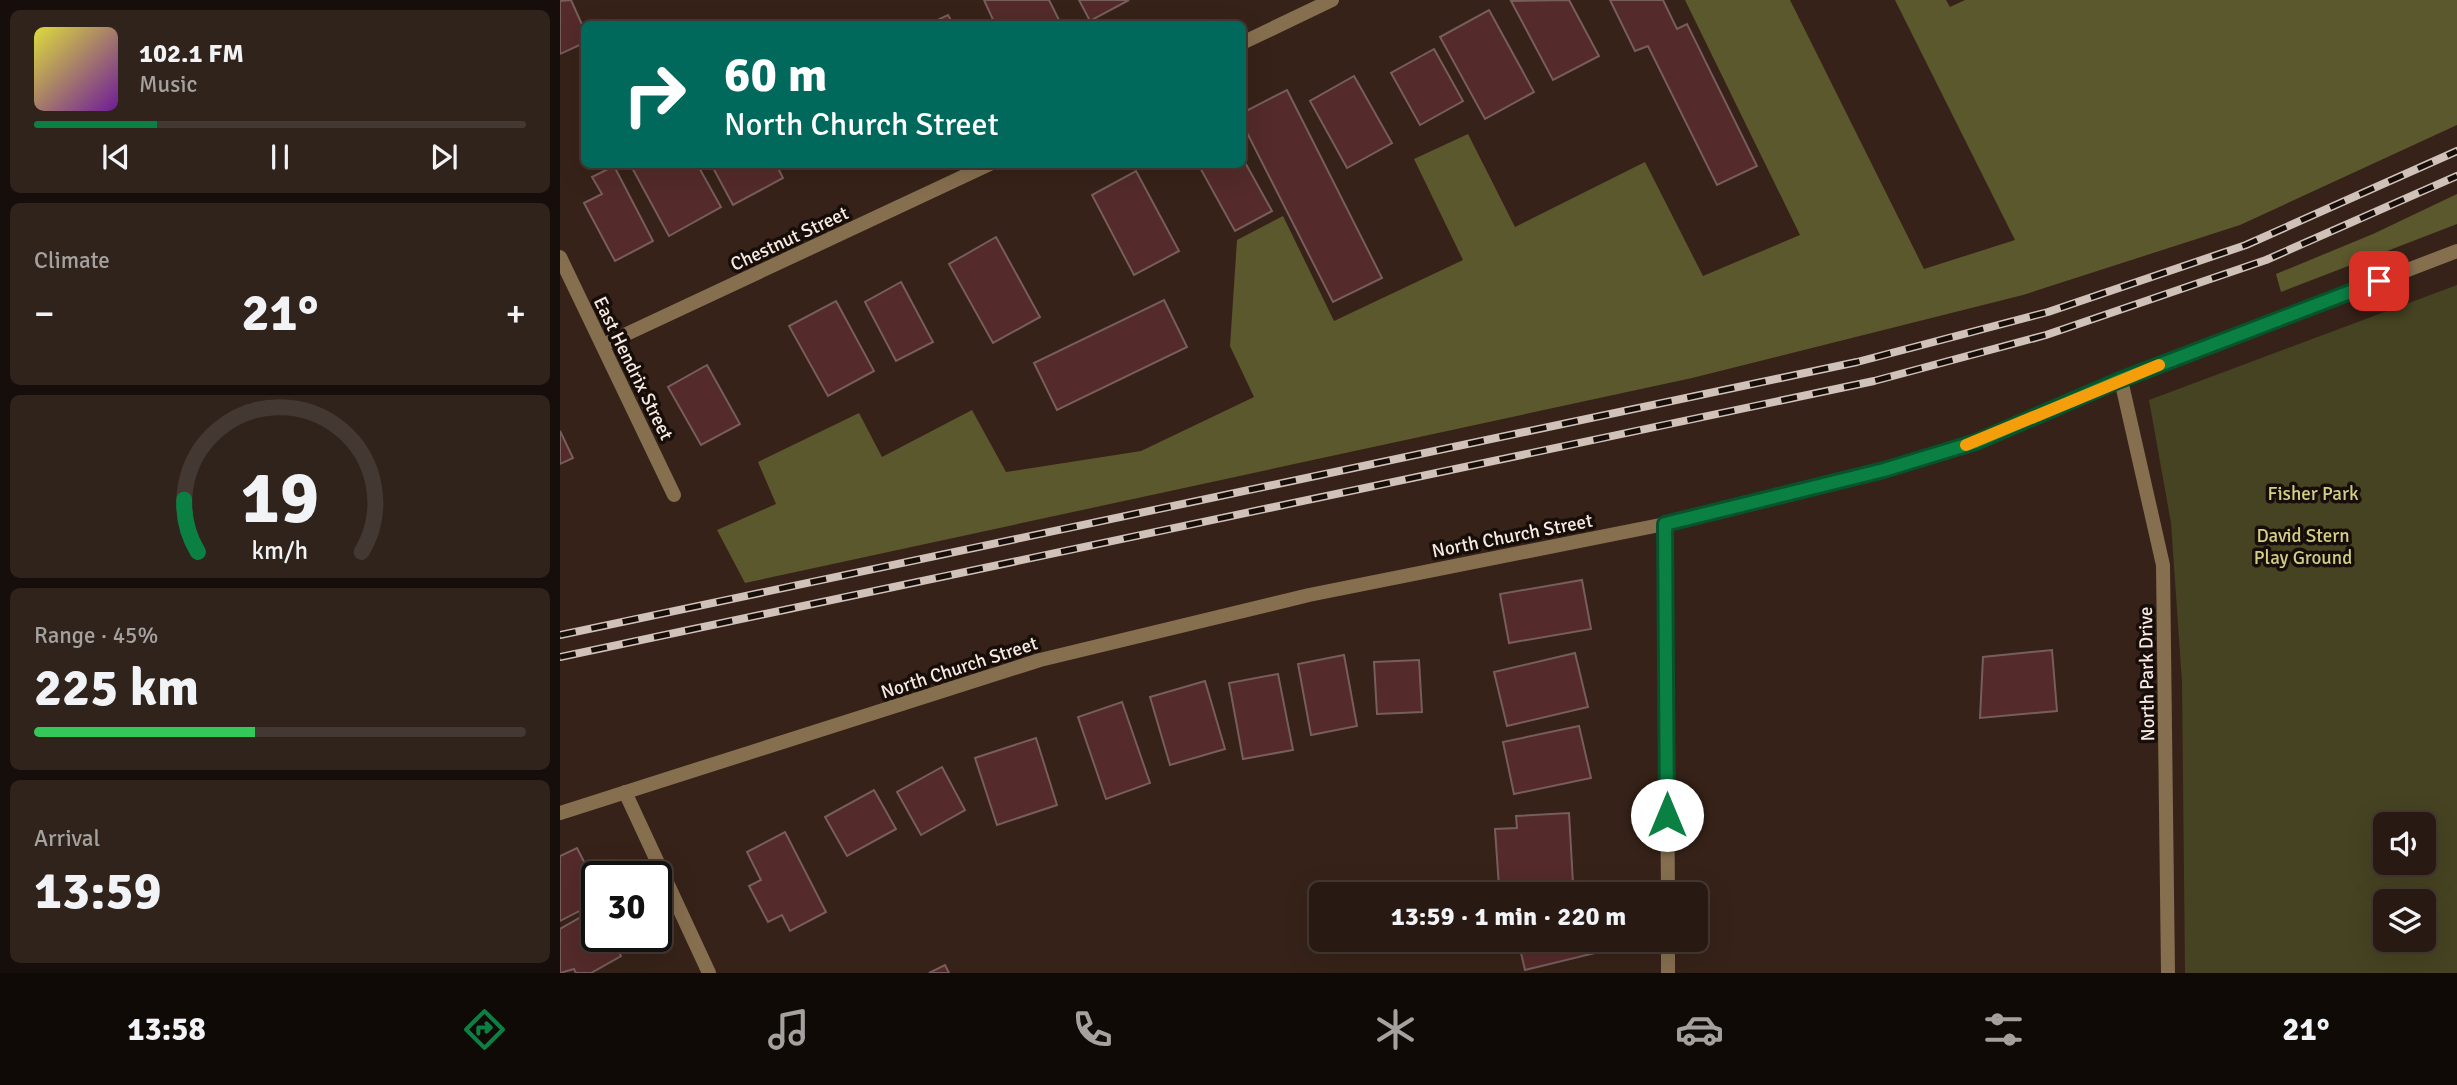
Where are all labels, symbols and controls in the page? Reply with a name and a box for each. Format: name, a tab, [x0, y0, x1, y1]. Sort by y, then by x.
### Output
text: 102.1 FM	[139, 38, 244, 70]
text: 60 m	[724, 45, 827, 105]
icon: right	[609, 49, 700, 140]
text: Music	[139, 70, 197, 99]
text: North Church Street	[724, 105, 999, 144]
icon: previous	[97, 138, 135, 176]
icon: pause	[261, 138, 299, 176]
icon: next	[425, 138, 463, 176]
street label: Chestnut Street	[727, 201, 853, 277]
text: Climate	[34, 246, 110, 275]
pin	[2349, 251, 2409, 311]
icon: arrive	[2360, 262, 2398, 300]
text: 21°	[242, 281, 318, 345]
text: −	[34, 290, 55, 337]
text: +	[505, 290, 526, 337]
street label: East Hendrix Street	[588, 293, 678, 445]
text: 19	[241, 455, 319, 544]
park label: Fisher Park	[2268, 482, 2359, 506]
street label: North Church Street	[1430, 509, 1595, 563]
park label: David Stern Play Ground	[2254, 524, 2352, 570]
text: km/h	[252, 535, 308, 566]
street label: North Park Drive	[2134, 607, 2160, 741]
text: Range · 45%	[34, 621, 158, 650]
street label: North Church Street	[878, 631, 1041, 705]
text: 225 km	[34, 656, 199, 720]
position arrow	[1630, 778, 1704, 852]
map controls	[2373, 812, 2436, 952]
button: sound	[2373, 812, 2436, 875]
text: Arrival	[34, 824, 100, 853]
text: 13:59	[34, 859, 162, 923]
speed limit sign: 30	[581, 861, 672, 952]
button: layers	[2373, 889, 2436, 952]
text: 13:59 · 1 min · 220 m	[1391, 901, 1626, 933]
icon: directions	[460, 1005, 509, 1054]
icon: music	[764, 1005, 813, 1054]
icon: phone	[1068, 1005, 1117, 1054]
icon: climate	[1371, 1005, 1420, 1054]
icon: car	[1675, 1005, 1724, 1054]
icon: filters	[1979, 1005, 2028, 1054]
text: 13:58	[127, 1010, 206, 1049]
text: 21°	[2282, 1010, 2330, 1049]

